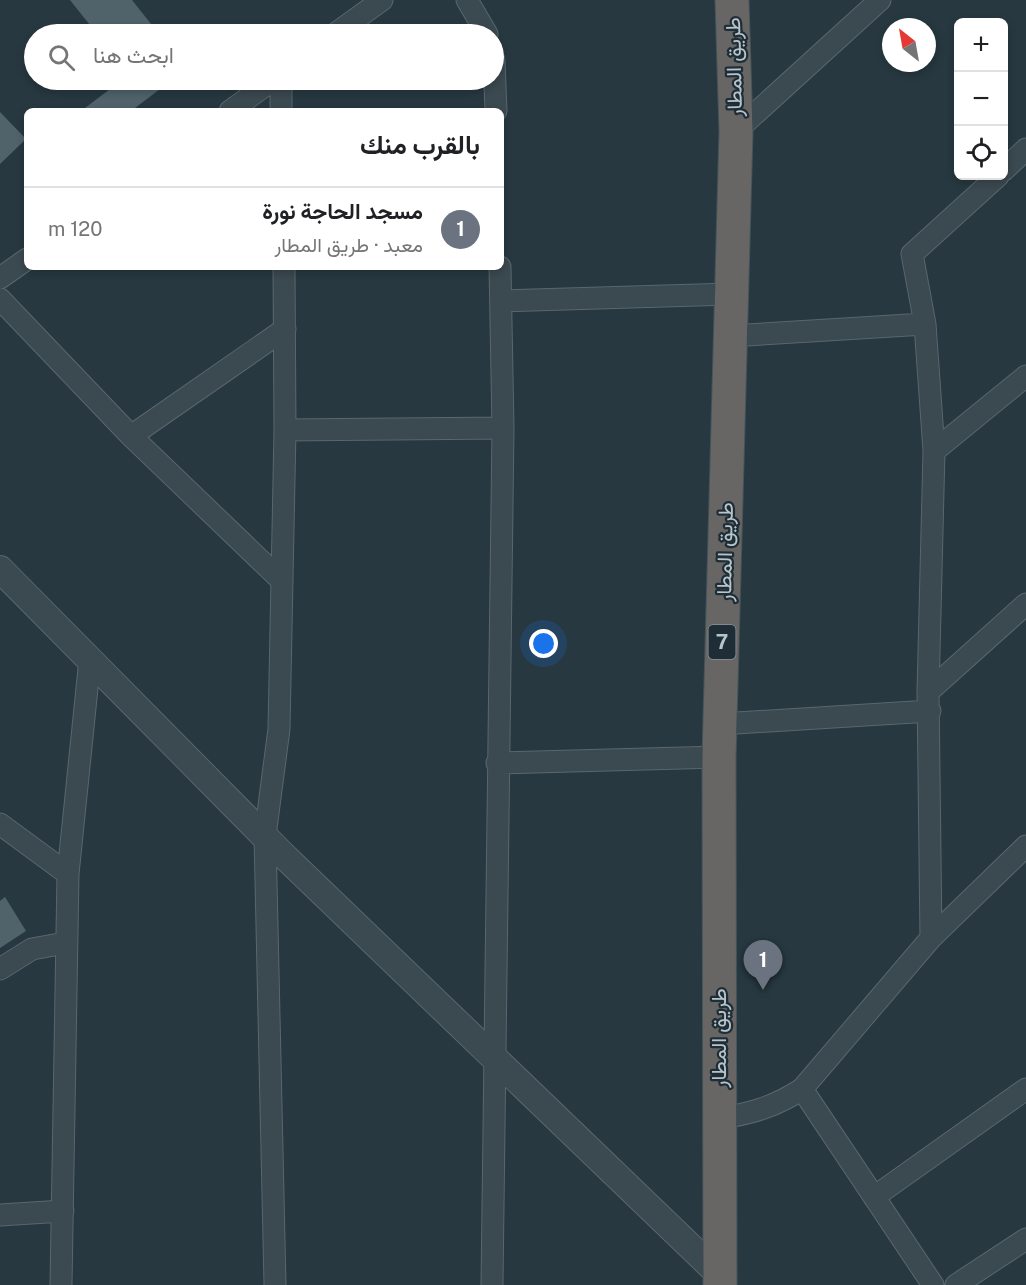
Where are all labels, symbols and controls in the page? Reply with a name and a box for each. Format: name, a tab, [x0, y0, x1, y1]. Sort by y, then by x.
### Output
street label: طريق المطار	[720, 17, 748, 118]
north arrow	[882, 18, 936, 72]
map controls	[954, 18, 1008, 180]
button: +	[954, 18, 1008, 72]
search box	[24, 24, 504, 90]
icon: search	[45, 41, 78, 74]
text: ابحث هنا	[93, 42, 174, 68]
button: −	[954, 72, 1008, 126]
button: locate	[954, 126, 1008, 180]
text: بالقرب منك	[360, 129, 480, 160]
text: مسجد الحاجة نورة	[262, 198, 423, 224]
text: 120 m	[48, 217, 103, 241]
text: 1	[456, 217, 465, 241]
text: معبد · طريق المطار	[274, 233, 423, 257]
street label: طريق المطار	[711, 502, 739, 603]
road number: 7	[708, 625, 736, 659]
your location	[529, 629, 558, 658]
pin: 1	[744, 940, 783, 990]
street label: طريق المطار	[706, 988, 732, 1089]

